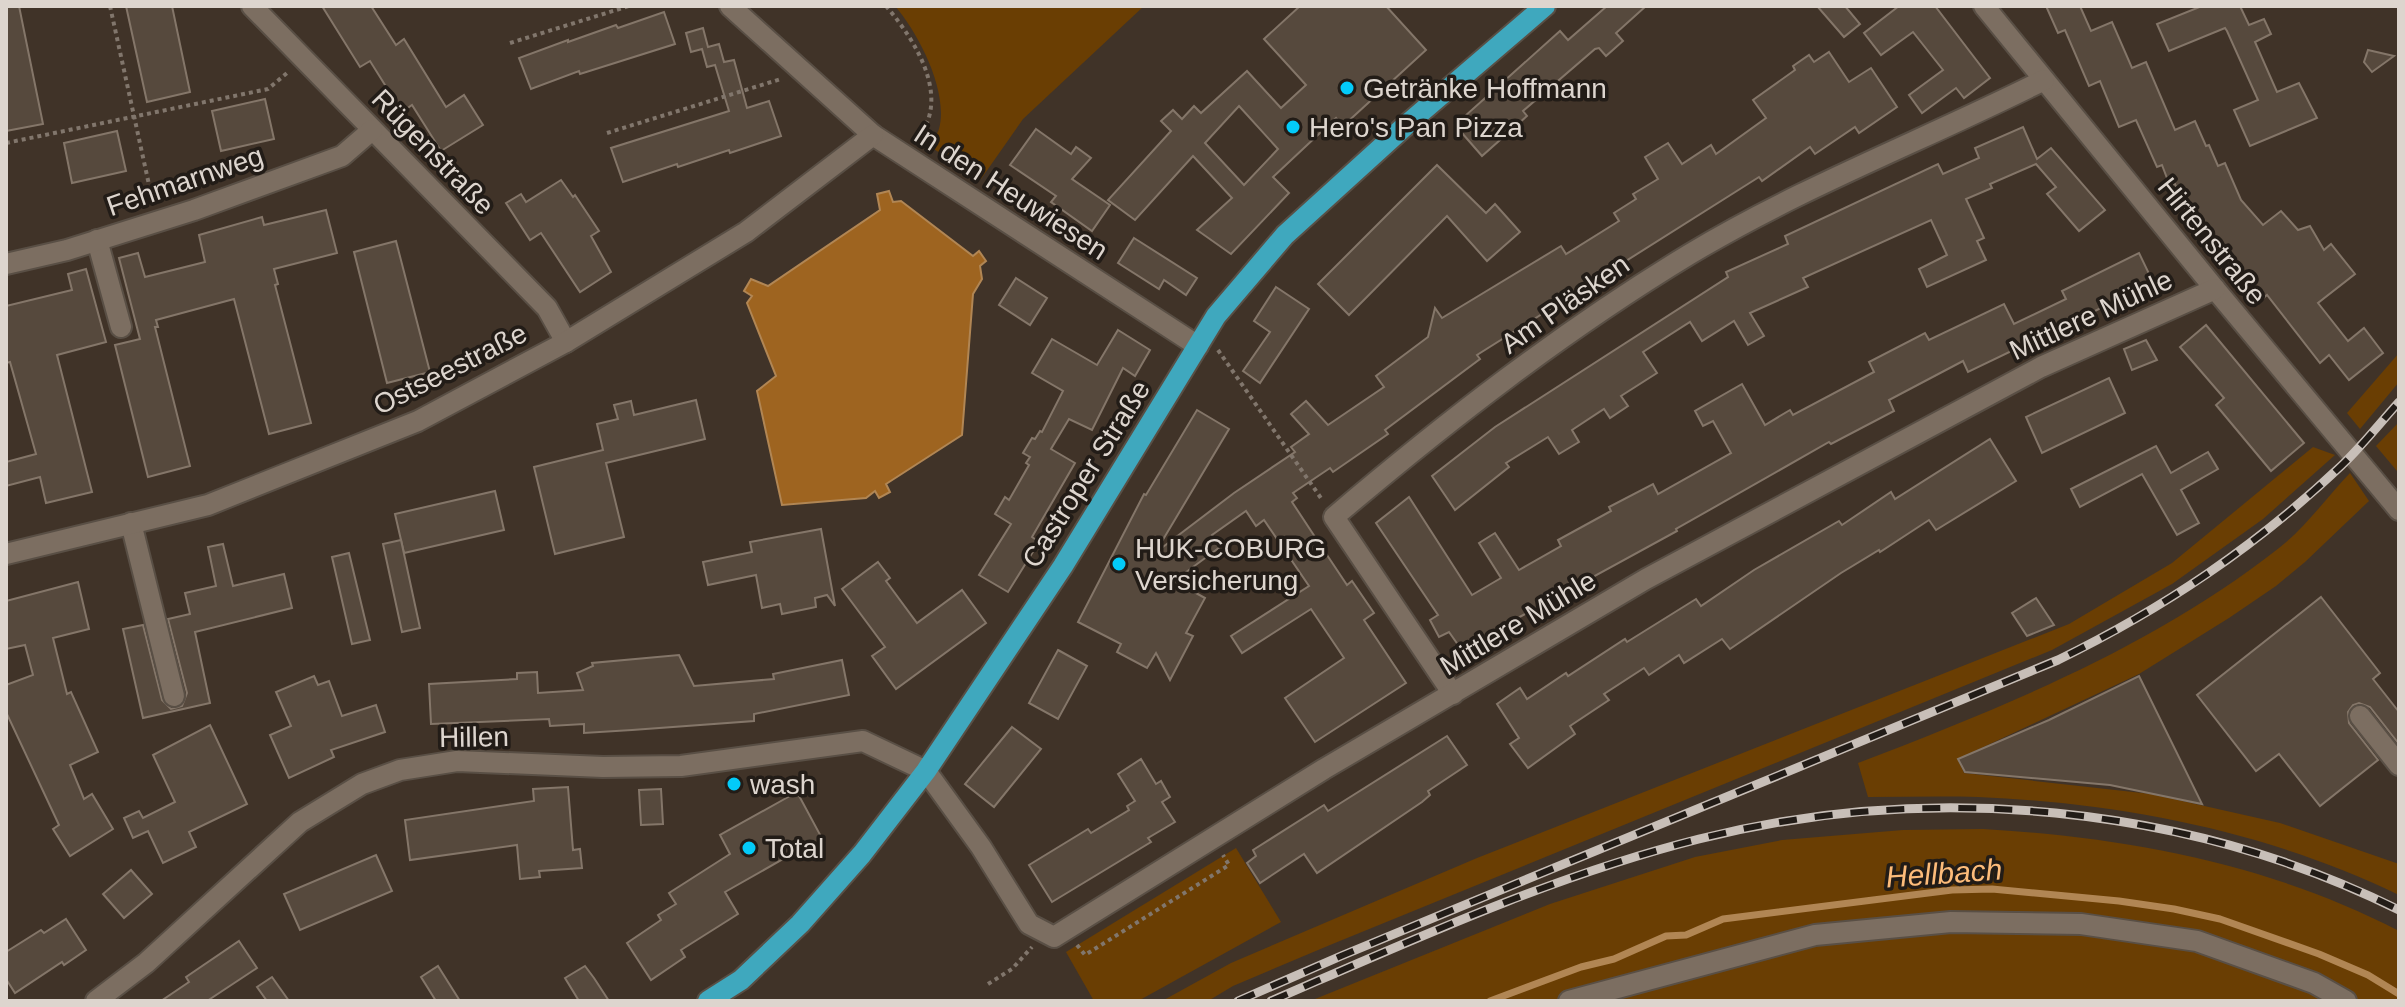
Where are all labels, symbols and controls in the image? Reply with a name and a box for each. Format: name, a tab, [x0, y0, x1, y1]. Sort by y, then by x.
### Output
place label: Getränke Hoffmann	[1363, 73, 1607, 104]
marker: Getränke Hoffmann	[1338, 79, 1356, 97]
street label: Rügenstraße	[366, 83, 500, 221]
place label: Hero's Pan Pizza	[1309, 112, 1523, 143]
street label: In den Heuwiesen	[909, 118, 1113, 266]
marker: Hero's Pan Pizza	[1284, 118, 1302, 136]
street label: Fehmarnweg	[103, 140, 267, 222]
street label: Hirtenstraße	[2151, 171, 2273, 311]
street label: Am Pläsken	[1495, 248, 1635, 360]
street label: Mittlere Mühle	[2005, 264, 2177, 366]
street label: Ostseestraße	[368, 317, 532, 421]
street label: Castroper Straße	[1016, 375, 1156, 573]
place label: HUK-COBURG Versicherung	[1135, 533, 1326, 596]
marker: HUK-COBURG Versicherung	[1110, 555, 1128, 573]
street label: Mittlere Mühle	[1435, 564, 1601, 682]
street label: Hillen	[439, 721, 509, 753]
place label: wash	[749, 769, 815, 800]
marker: wash	[725, 775, 743, 793]
place label: Total	[765, 833, 824, 864]
marker: Total	[740, 839, 758, 857]
water label: Hellbach	[1885, 852, 2003, 894]

